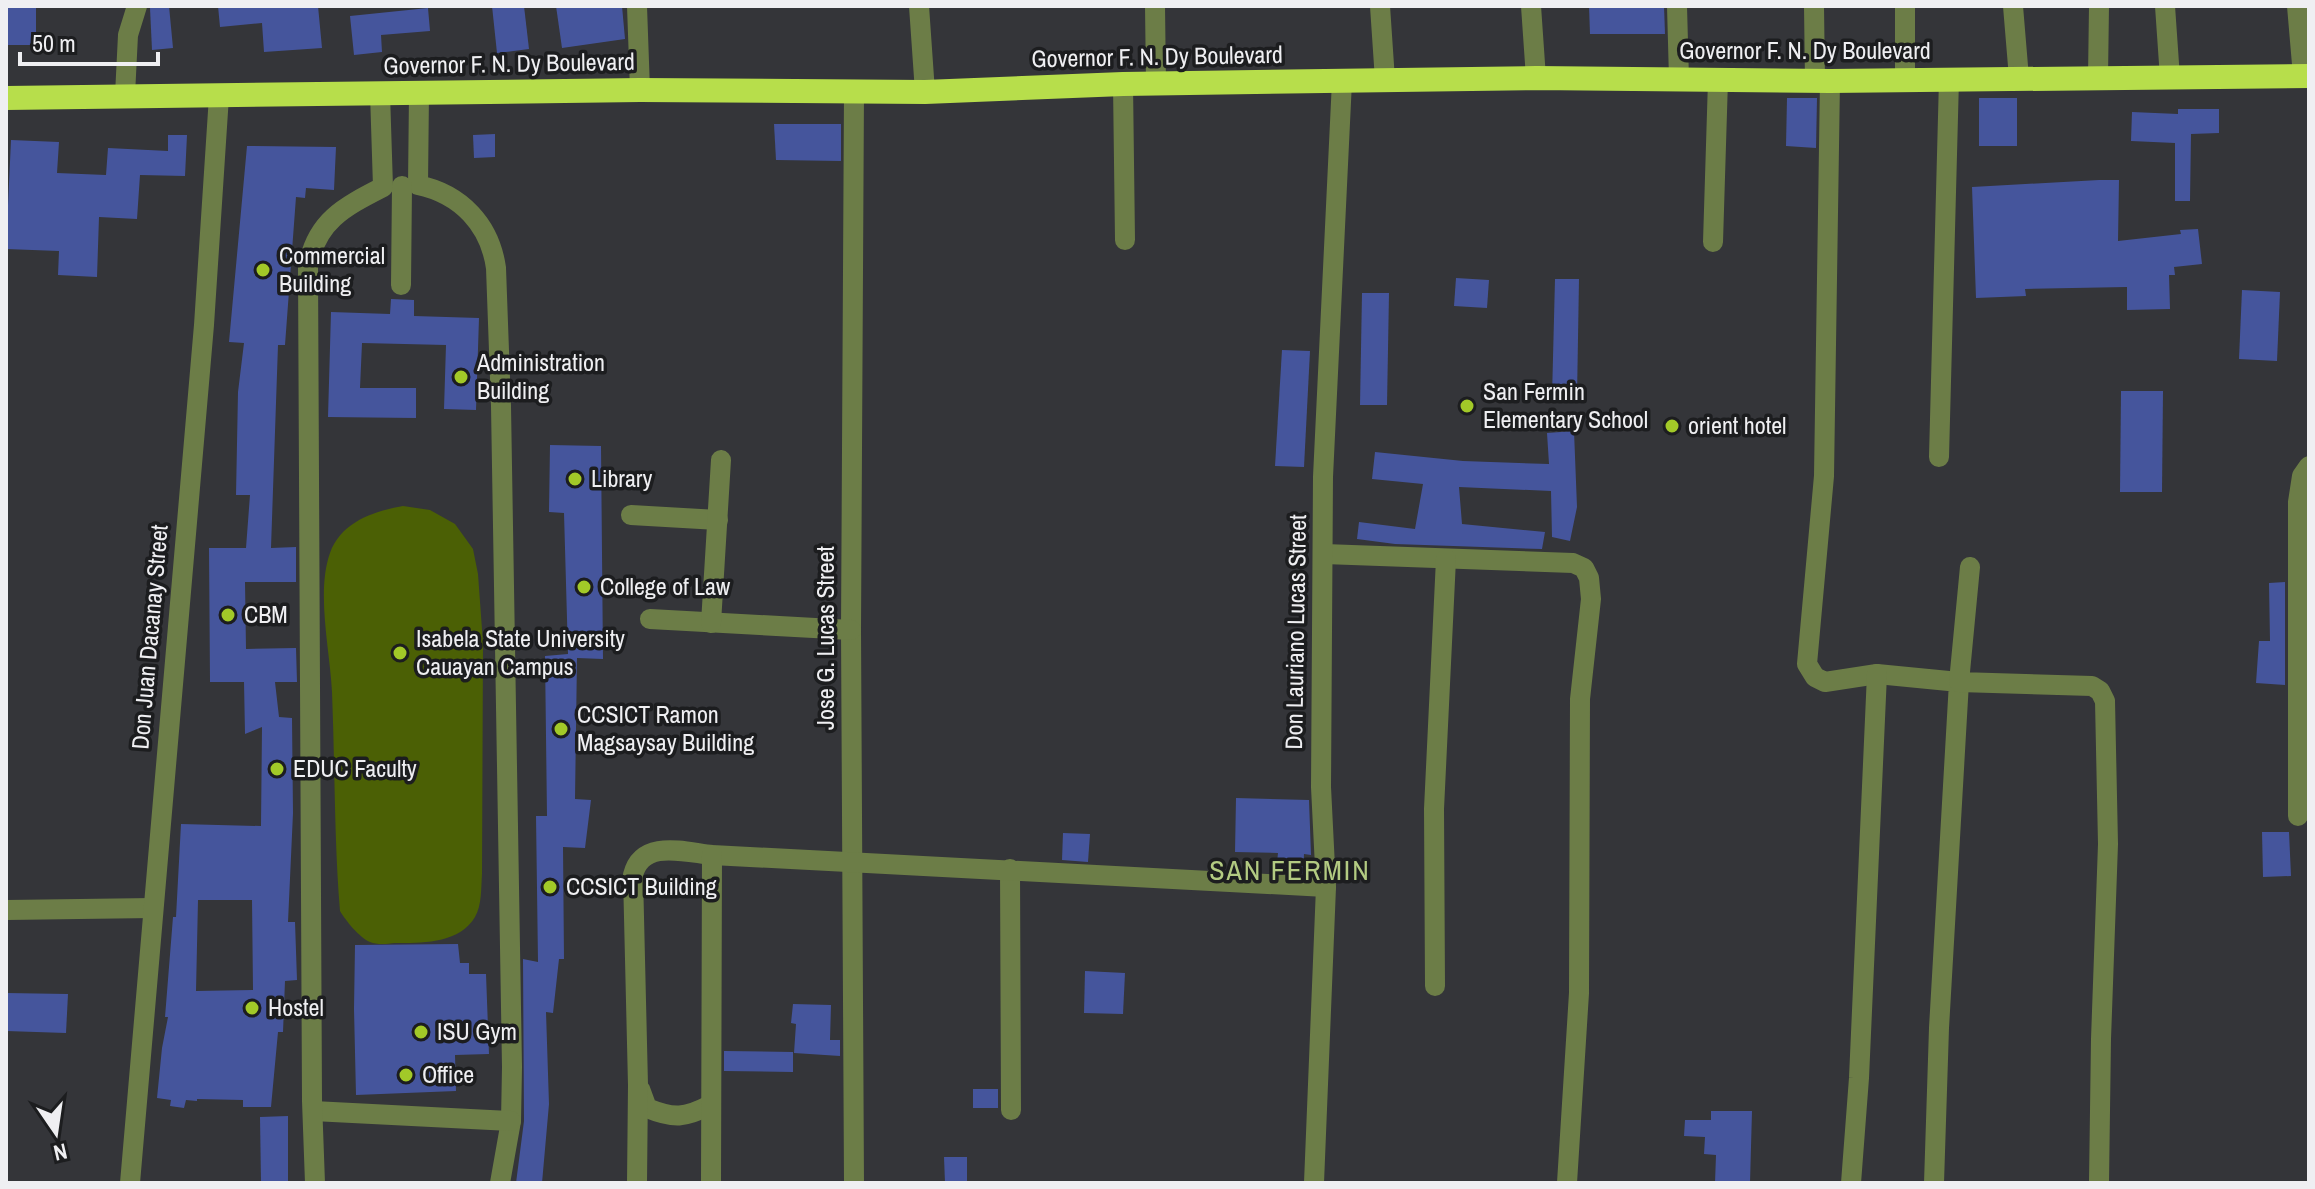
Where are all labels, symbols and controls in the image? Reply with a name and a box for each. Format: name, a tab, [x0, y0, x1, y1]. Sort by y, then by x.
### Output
scale bar	[20, 16, 158, 66]
text: 50 m	[32, 27, 76, 59]
street label: Governor F. N. Dy Boulevard	[1679, 34, 1931, 66]
street label: Governor F. N. Dy Boulevard	[1031, 38, 1283, 74]
street label: Governor F. N. Dy Boulevard	[383, 45, 635, 81]
place label: Commercial Building	[279, 239, 385, 299]
marker: Commercial Building	[254, 261, 272, 279]
place label: Administration Building	[476, 346, 605, 406]
marker: Administration Building	[452, 368, 470, 386]
place label: San Fermin Elementary School	[1483, 375, 1648, 435]
marker: San Fermin Elementary School	[1458, 397, 1476, 415]
place label: orient hotel	[1688, 409, 1786, 441]
marker: orient hotel	[1663, 417, 1681, 435]
place label: Library	[591, 462, 652, 494]
marker: Library	[566, 470, 584, 488]
street label: Don Lauriano Lucas Street	[1277, 514, 1313, 750]
street label: Don Juan Dacanay Street	[123, 523, 175, 751]
street label: Jose G. Lucas Street	[809, 546, 841, 730]
place label: College of Law	[600, 570, 731, 602]
marker: College of Law	[575, 578, 593, 596]
place label: CBM	[244, 598, 288, 630]
marker: CBM	[219, 606, 237, 624]
place label: Isabela State University Cauayan Campus	[416, 622, 625, 682]
marker: Isabela State University Cauayan Campus	[391, 644, 409, 662]
place label: CCSICT Ramon Magsaysay Building	[577, 698, 754, 758]
marker: CCSICT Ramon Magsaysay Building	[552, 720, 570, 738]
place label: EDUC Faculty	[293, 752, 417, 784]
marker: EDUC Faculty	[268, 760, 286, 778]
district label: SAN FERMIN	[1209, 851, 1371, 889]
place label: CCSICT Building	[566, 870, 717, 902]
marker: CCSICT Building	[541, 878, 559, 896]
place label: Hostel	[268, 991, 324, 1023]
marker: Hostel	[243, 999, 261, 1017]
place label: ISU Gym	[437, 1015, 517, 1047]
marker: ISU Gym	[412, 1023, 430, 1041]
place label: Office	[422, 1058, 474, 1090]
marker: Office	[397, 1066, 415, 1084]
north arrow	[16, 1093, 96, 1173]
text: N	[51, 1136, 70, 1169]

